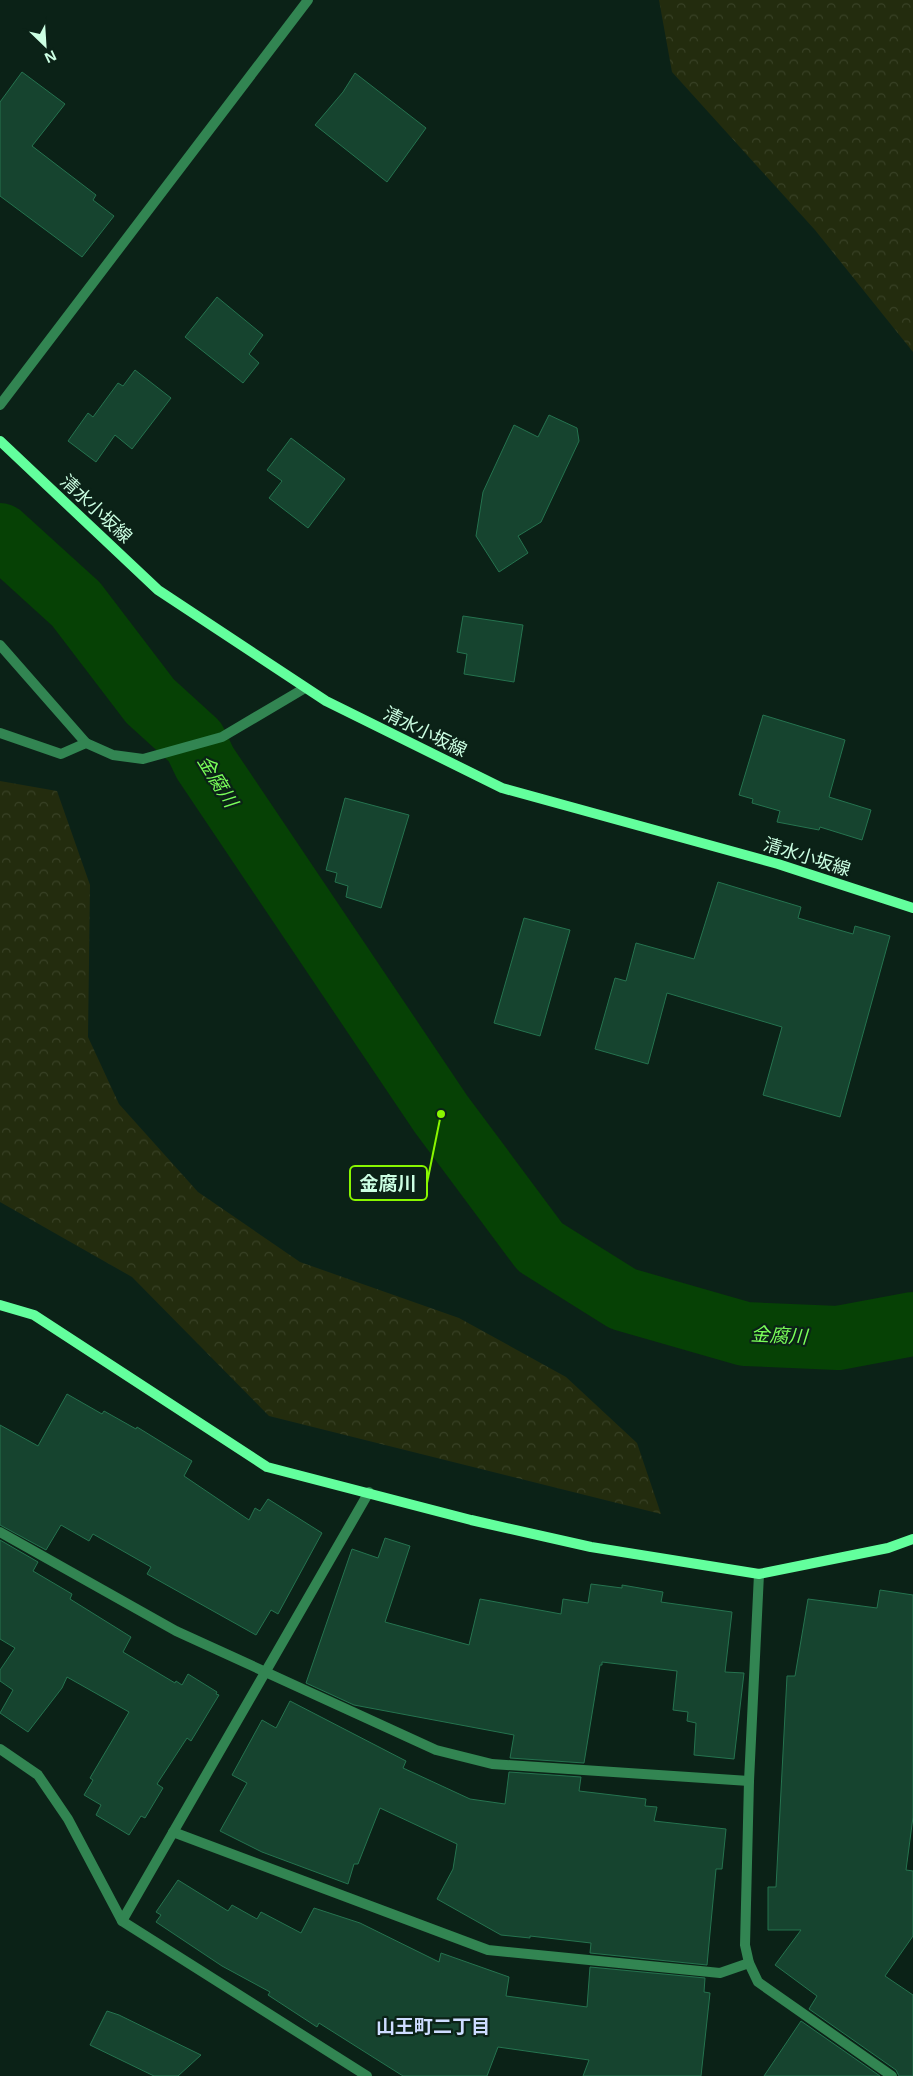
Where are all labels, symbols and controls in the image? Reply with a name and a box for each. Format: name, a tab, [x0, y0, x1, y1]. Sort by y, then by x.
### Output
north arrow	[20, 20, 70, 70]
text: N	[42, 46, 60, 68]
street label: 清水小坂線	[56, 469, 138, 548]
street label: 清水小坂線	[380, 701, 471, 762]
water label: 金腐川	[192, 750, 245, 814]
street label: 清水小坂線	[761, 831, 854, 881]
callout: 金腐川	[350, 1166, 427, 1200]
text: 金腐川	[359, 1170, 417, 1196]
water label: 金腐川	[750, 1321, 810, 1350]
district label: 山王町二丁目	[376, 2013, 490, 2039]

